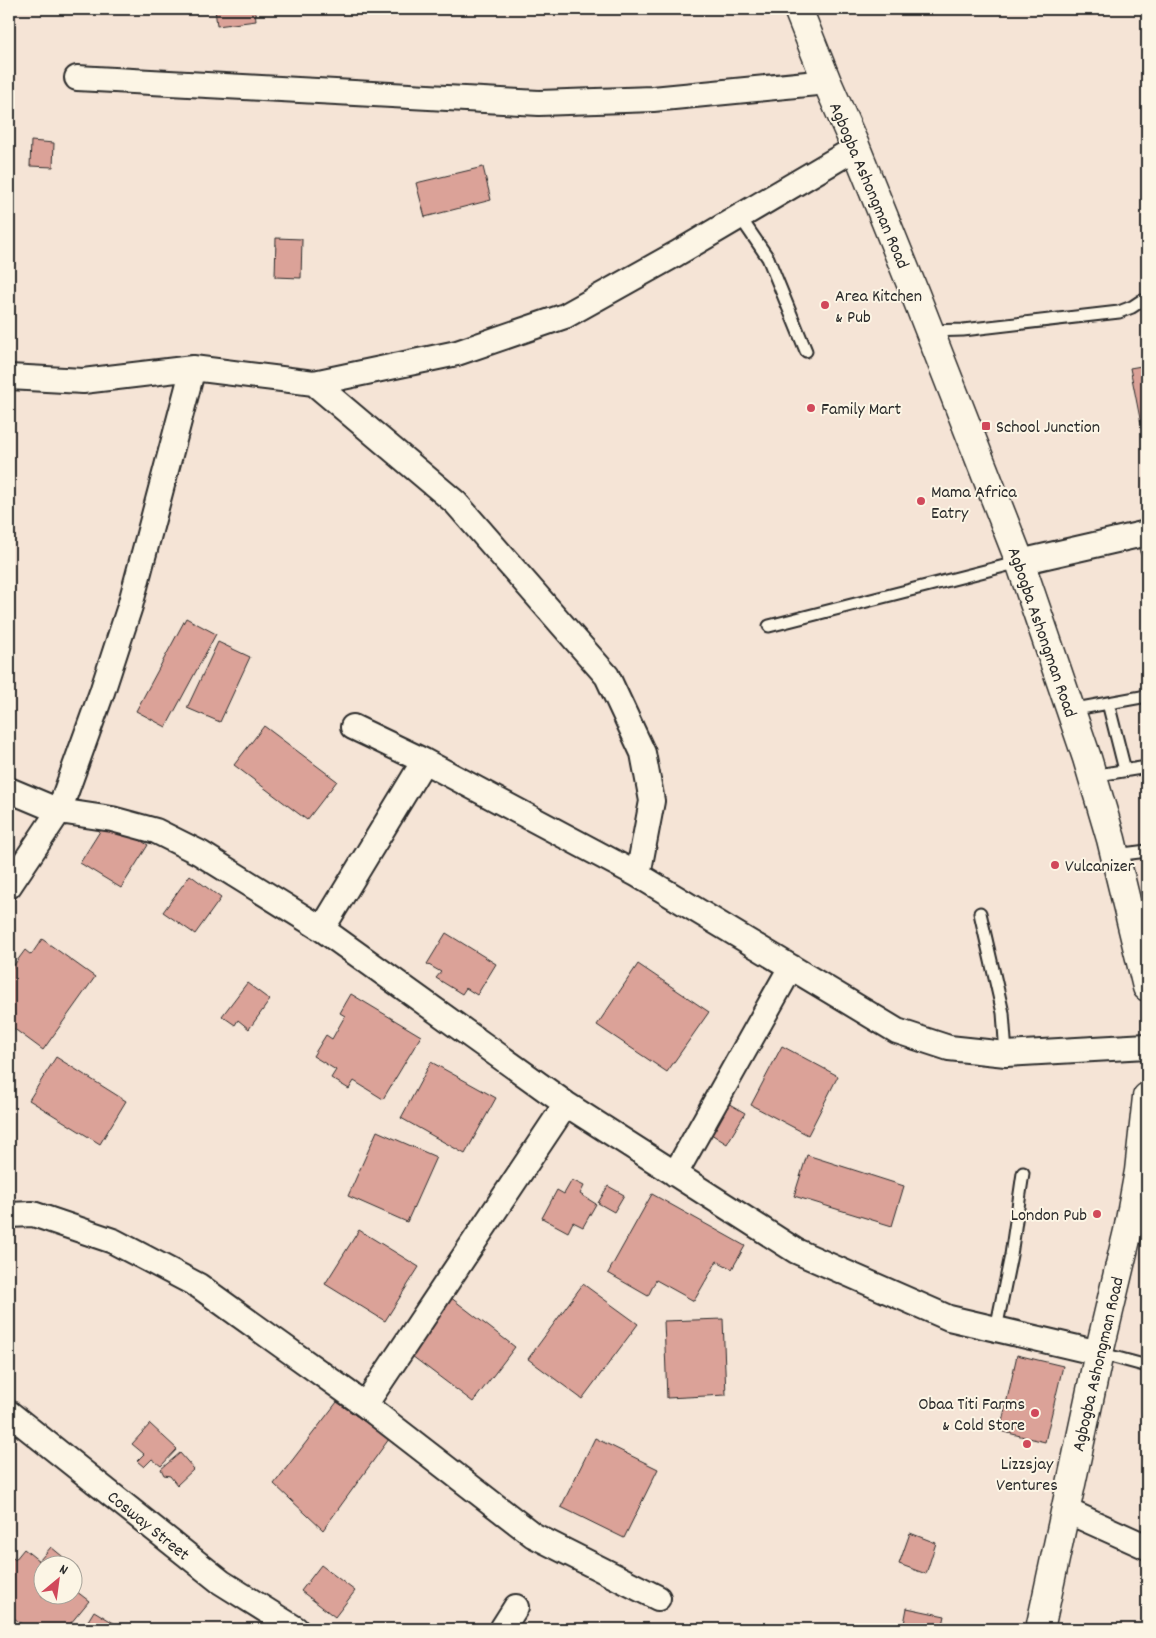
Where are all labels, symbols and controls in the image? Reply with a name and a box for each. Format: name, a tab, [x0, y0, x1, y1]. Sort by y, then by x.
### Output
street label: Agbogba Ashongman Road	[821, 99, 914, 273]
place label: Area Kitchen & Pub	[835, 285, 922, 331]
marker: Area Kitchen & Pub	[819, 299, 831, 311]
place label: Family Mart	[821, 398, 901, 423]
marker: Family Mart	[805, 402, 817, 414]
place label: School Junction	[996, 416, 1100, 441]
marker: School Junction	[980, 420, 992, 432]
place label: Mama Africa Eatry	[931, 481, 1017, 527]
marker: Mama Africa Eatry	[915, 495, 927, 507]
street label: Agbogba Ashongman Road	[1000, 544, 1082, 721]
place label: Vulcanizer	[1065, 855, 1135, 880]
marker: Vulcanizer	[1049, 859, 1061, 871]
place label: London Pub	[1011, 1204, 1087, 1229]
marker: London Pub	[1091, 1208, 1103, 1220]
street label: Agbogba Ashongman Road	[1067, 1275, 1132, 1454]
place label: Obaa Titi Farms & Cold Store	[918, 1393, 1025, 1439]
marker: Obaa Titi Farms & Cold Store	[1029, 1407, 1041, 1419]
marker: Lizzsjay Ventures	[1021, 1438, 1033, 1450]
place label: Lizzsjay Ventures	[996, 1453, 1058, 1499]
street label: Cosway Street	[101, 1486, 194, 1568]
north arrow	[32, 1556, 82, 1606]
text: N	[55, 1560, 71, 1581]

